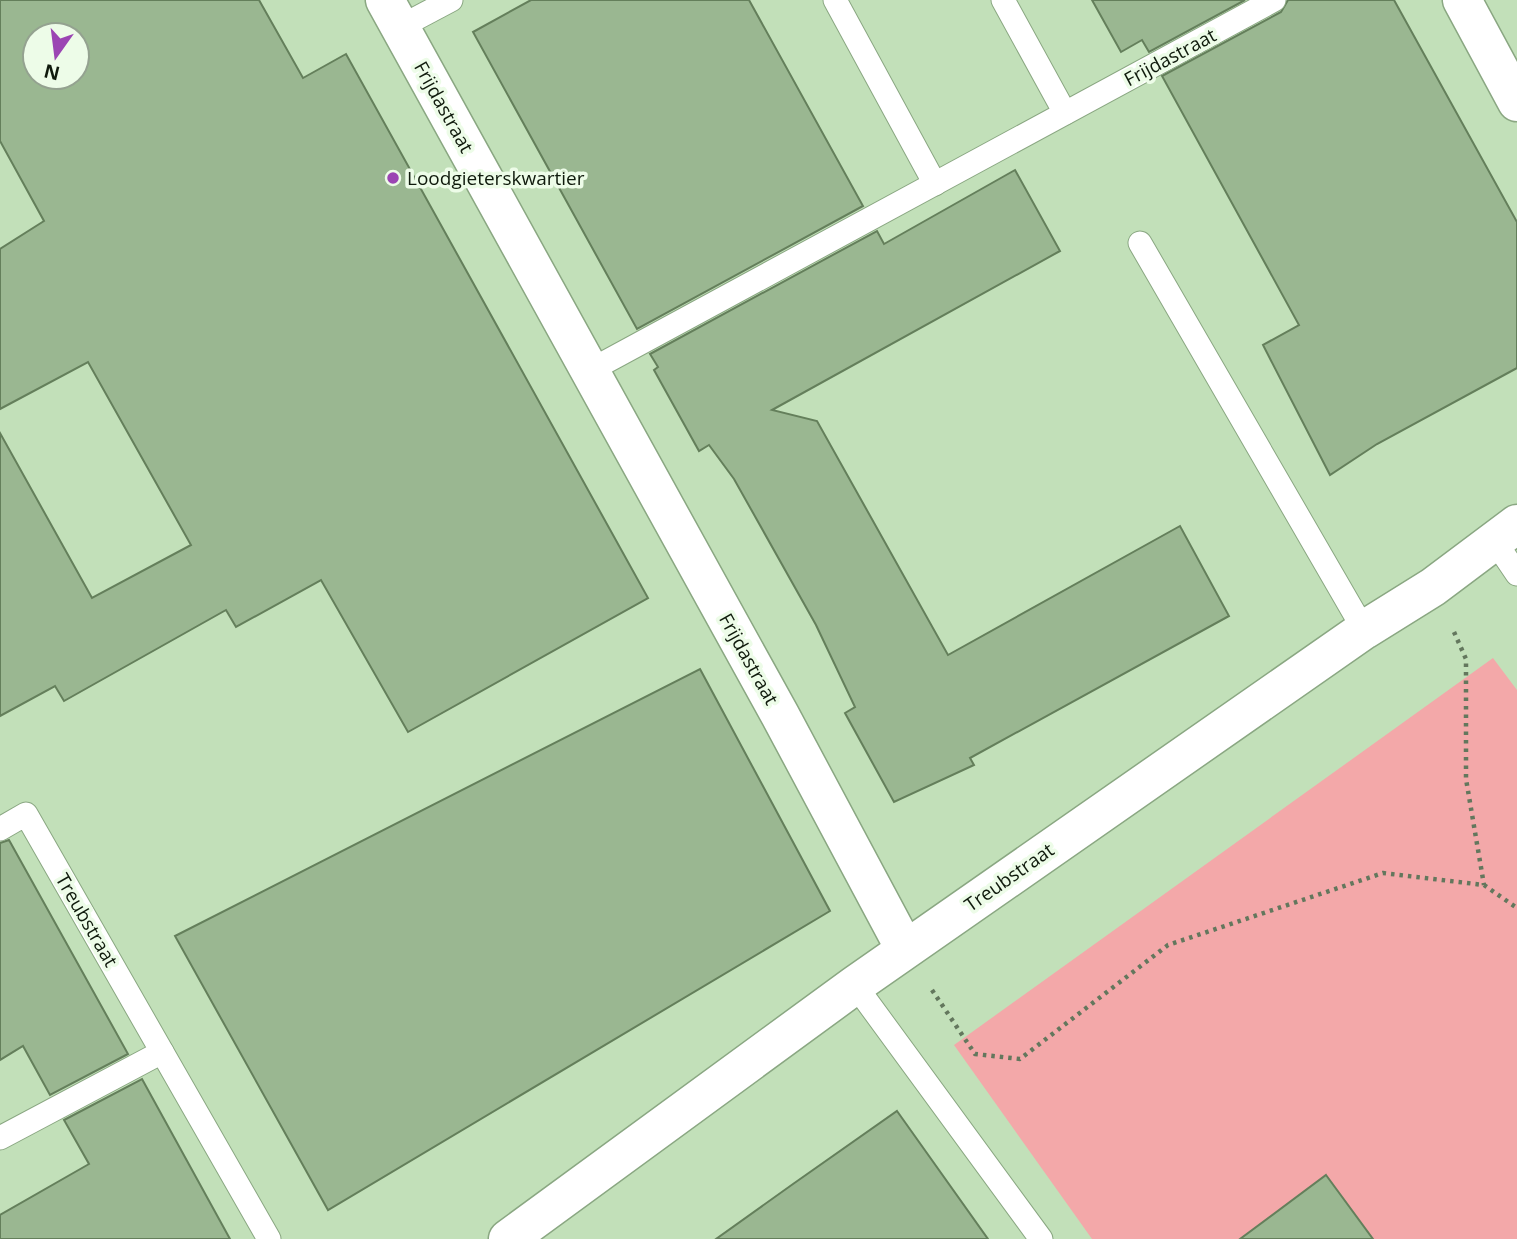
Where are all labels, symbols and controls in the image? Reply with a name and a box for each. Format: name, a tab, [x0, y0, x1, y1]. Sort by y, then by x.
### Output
north arrow	[21, 21, 91, 91]
street label: Frijdastraat	[1119, 22, 1221, 92]
street label: Frijdastraat	[408, 57, 480, 158]
text: N	[41, 58, 63, 87]
place label: Loodgieterskwartier	[407, 165, 585, 191]
marker: Loodgieterskwartier	[385, 170, 401, 186]
street label: Frijdastraat	[713, 609, 785, 710]
street label: Treubstraat	[959, 836, 1059, 917]
street label: Treubstraat	[50, 869, 124, 972]

